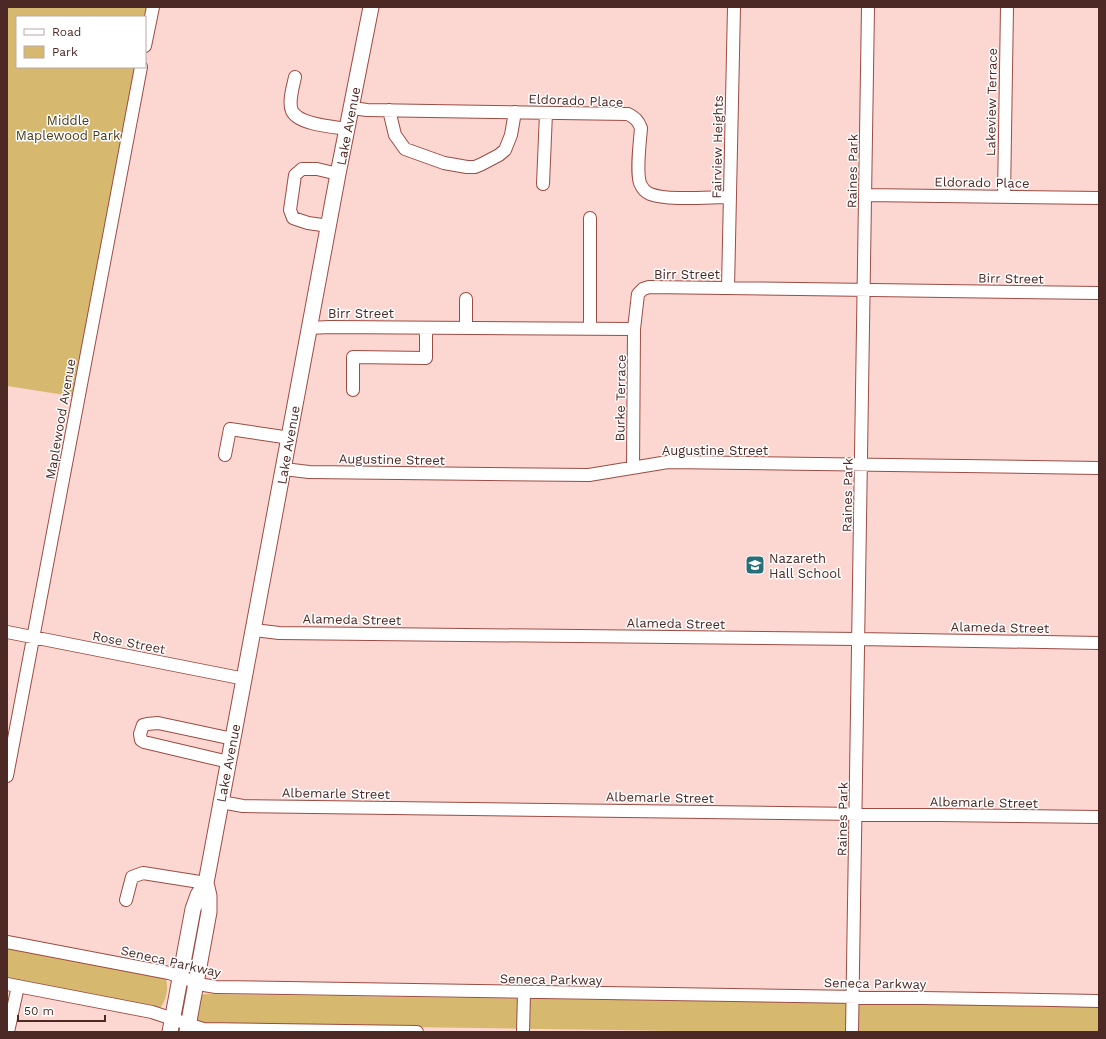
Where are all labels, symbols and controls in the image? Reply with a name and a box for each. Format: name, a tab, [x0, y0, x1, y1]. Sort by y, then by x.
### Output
legend	[16, 16, 146, 68]
text: Road	[52, 25, 81, 39]
text: Park	[52, 45, 78, 59]
street label: Lakeview Terrace	[983, 48, 1000, 156]
street label: Lake Avenue	[334, 86, 363, 167]
street label: Eldorado Place	[528, 91, 624, 110]
street label: Fairview Heights	[709, 95, 726, 199]
park label: Middle Maplewood Park	[16, 113, 121, 143]
street label: Raines Park	[844, 133, 861, 208]
street label: Eldorado Place	[934, 174, 1030, 191]
street label: Birr Street	[654, 267, 720, 282]
street label: Birr Street	[978, 270, 1045, 287]
street label: Birr Street	[328, 306, 394, 321]
street label: Burke Terrace	[612, 354, 629, 442]
street label: Maplewood Avenue	[42, 358, 78, 481]
street label: Lake Avenue	[274, 405, 303, 486]
street label: Augustine Street	[662, 443, 769, 458]
street label: Augustine Street	[339, 451, 446, 468]
street label: Raines Park	[839, 457, 856, 532]
place label: Nazareth Hall School	[769, 551, 841, 581]
school or university icon: Nazareth Hall School	[744, 554, 766, 576]
street label: Alameda Street	[303, 611, 402, 628]
street label: Alameda Street	[627, 615, 726, 632]
street label: Alameda Street	[951, 619, 1050, 636]
street label: Rose Street	[91, 628, 167, 657]
street label: Lake Avenue	[214, 723, 243, 804]
street label: Raines Park	[834, 781, 851, 856]
street label: Albemarle Street	[282, 785, 391, 802]
street label: Albemarle Street	[606, 789, 715, 806]
street label: Albemarle Street	[930, 794, 1039, 811]
street label: Seneca Parkway	[119, 943, 223, 980]
street label: Seneca Parkway	[500, 971, 603, 988]
street label: Seneca Parkway	[824, 975, 927, 992]
scale bar	[18, 997, 105, 1023]
text: 50 m	[24, 1004, 54, 1018]

